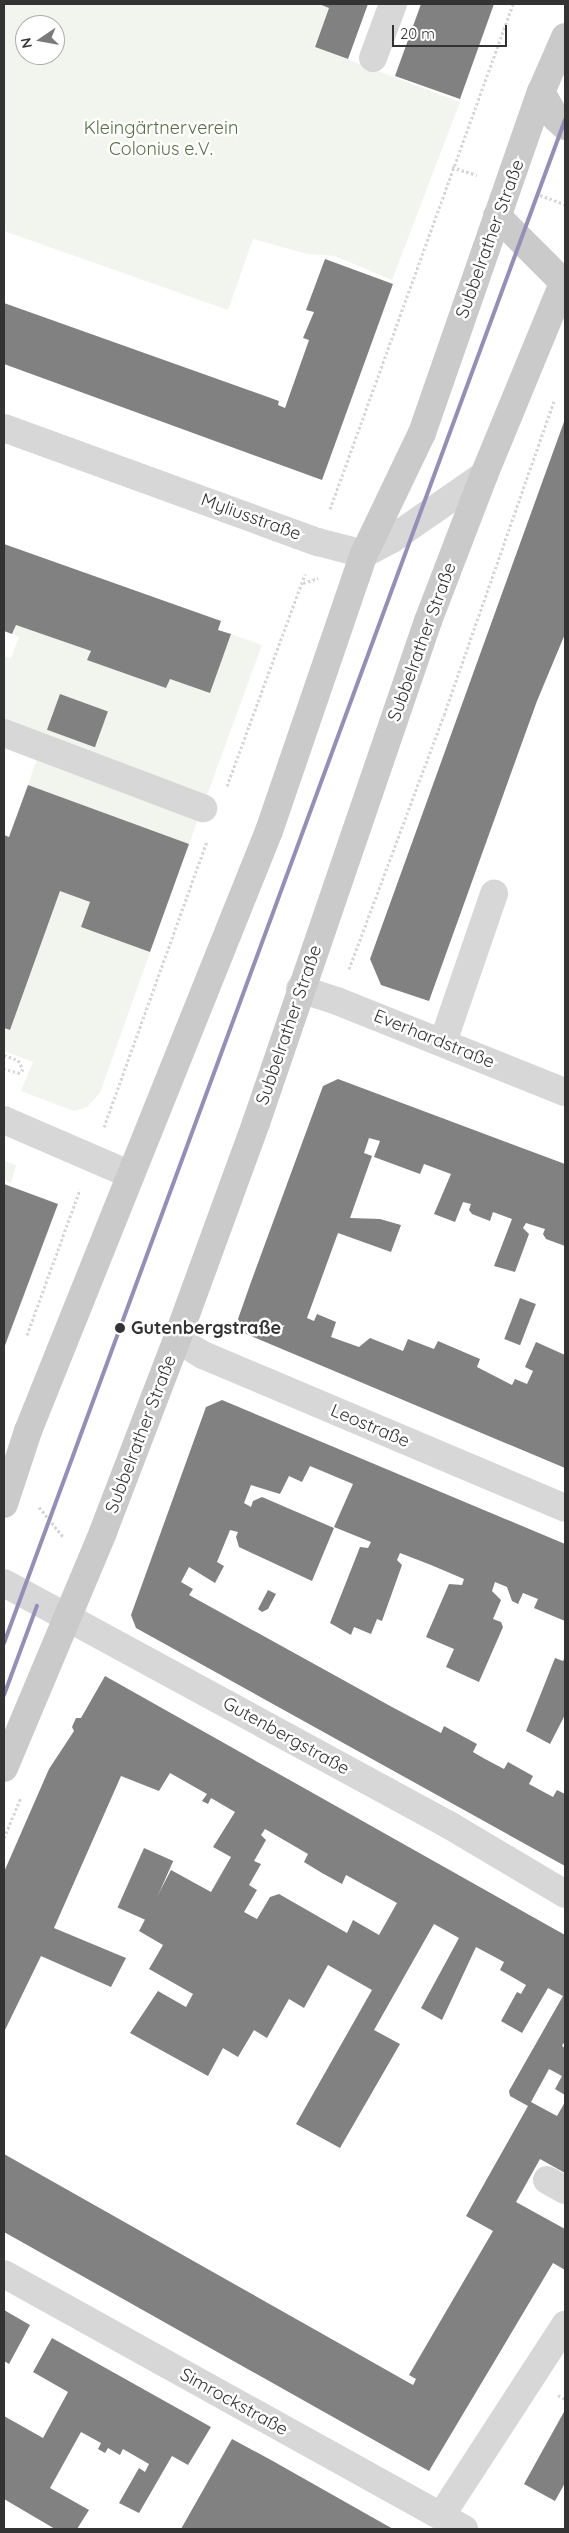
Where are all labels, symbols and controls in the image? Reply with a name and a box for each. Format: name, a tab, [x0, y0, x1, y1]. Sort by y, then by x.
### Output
north arrow	[15, 15, 65, 65]
scale bar	[394, 15, 509, 47]
text: 20 m	[400, 24, 435, 43]
text: N	[16, 36, 36, 50]
park label: Kleingärtnerverein Colonius e.V.	[84, 118, 238, 160]
street label: Subbelrather Straße	[451, 157, 529, 321]
street label: Myliusstraße	[198, 489, 304, 545]
street label: Subbelrather Straße	[383, 560, 461, 724]
street label: Subbelrather Straße	[252, 942, 326, 1108]
street label: Everhardstraße	[370, 1005, 498, 1073]
place label: Gutenbergstraße	[131, 1317, 281, 1339]
marker: Gutenbergstraße	[113, 1321, 127, 1335]
street label: Subbelrather Straße	[101, 1352, 181, 1516]
street label: Leostraße	[327, 1400, 413, 1452]
street label: Gutenbergstraße	[219, 1692, 353, 1780]
street label: Simrockstraße	[176, 2363, 292, 2441]

